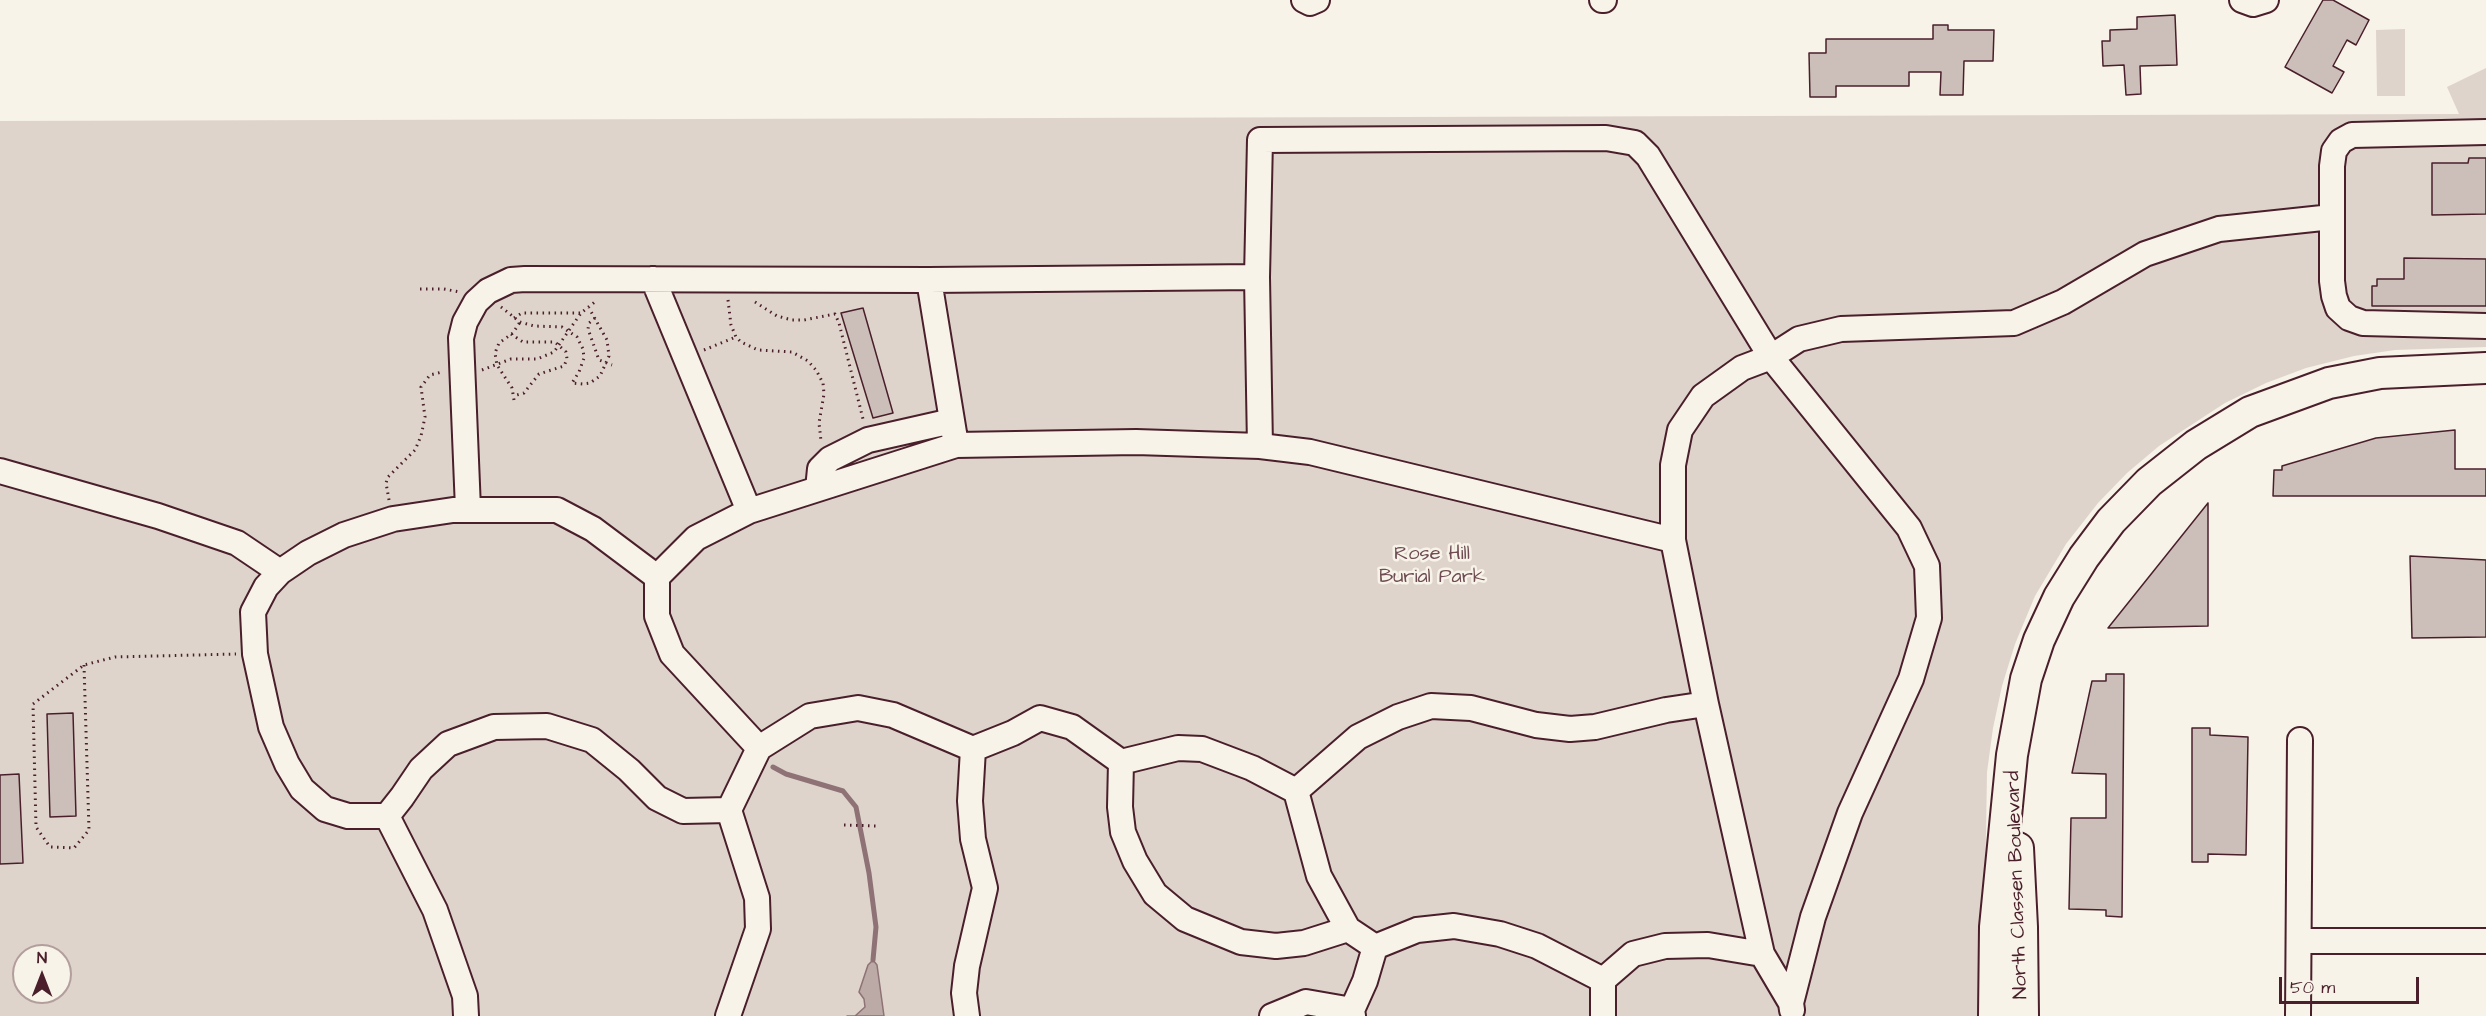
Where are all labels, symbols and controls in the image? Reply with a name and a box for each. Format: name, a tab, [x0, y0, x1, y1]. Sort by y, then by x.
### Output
park label: Rose Hill Burial Park	[1379, 543, 1485, 590]
street label: North Classen Boulevard	[2002, 770, 2034, 1000]
north arrow	[12, 944, 72, 1004]
text: N	[37, 947, 47, 969]
scale bar	[2282, 965, 2422, 1003]
text: 50 m	[2290, 975, 2335, 1000]

